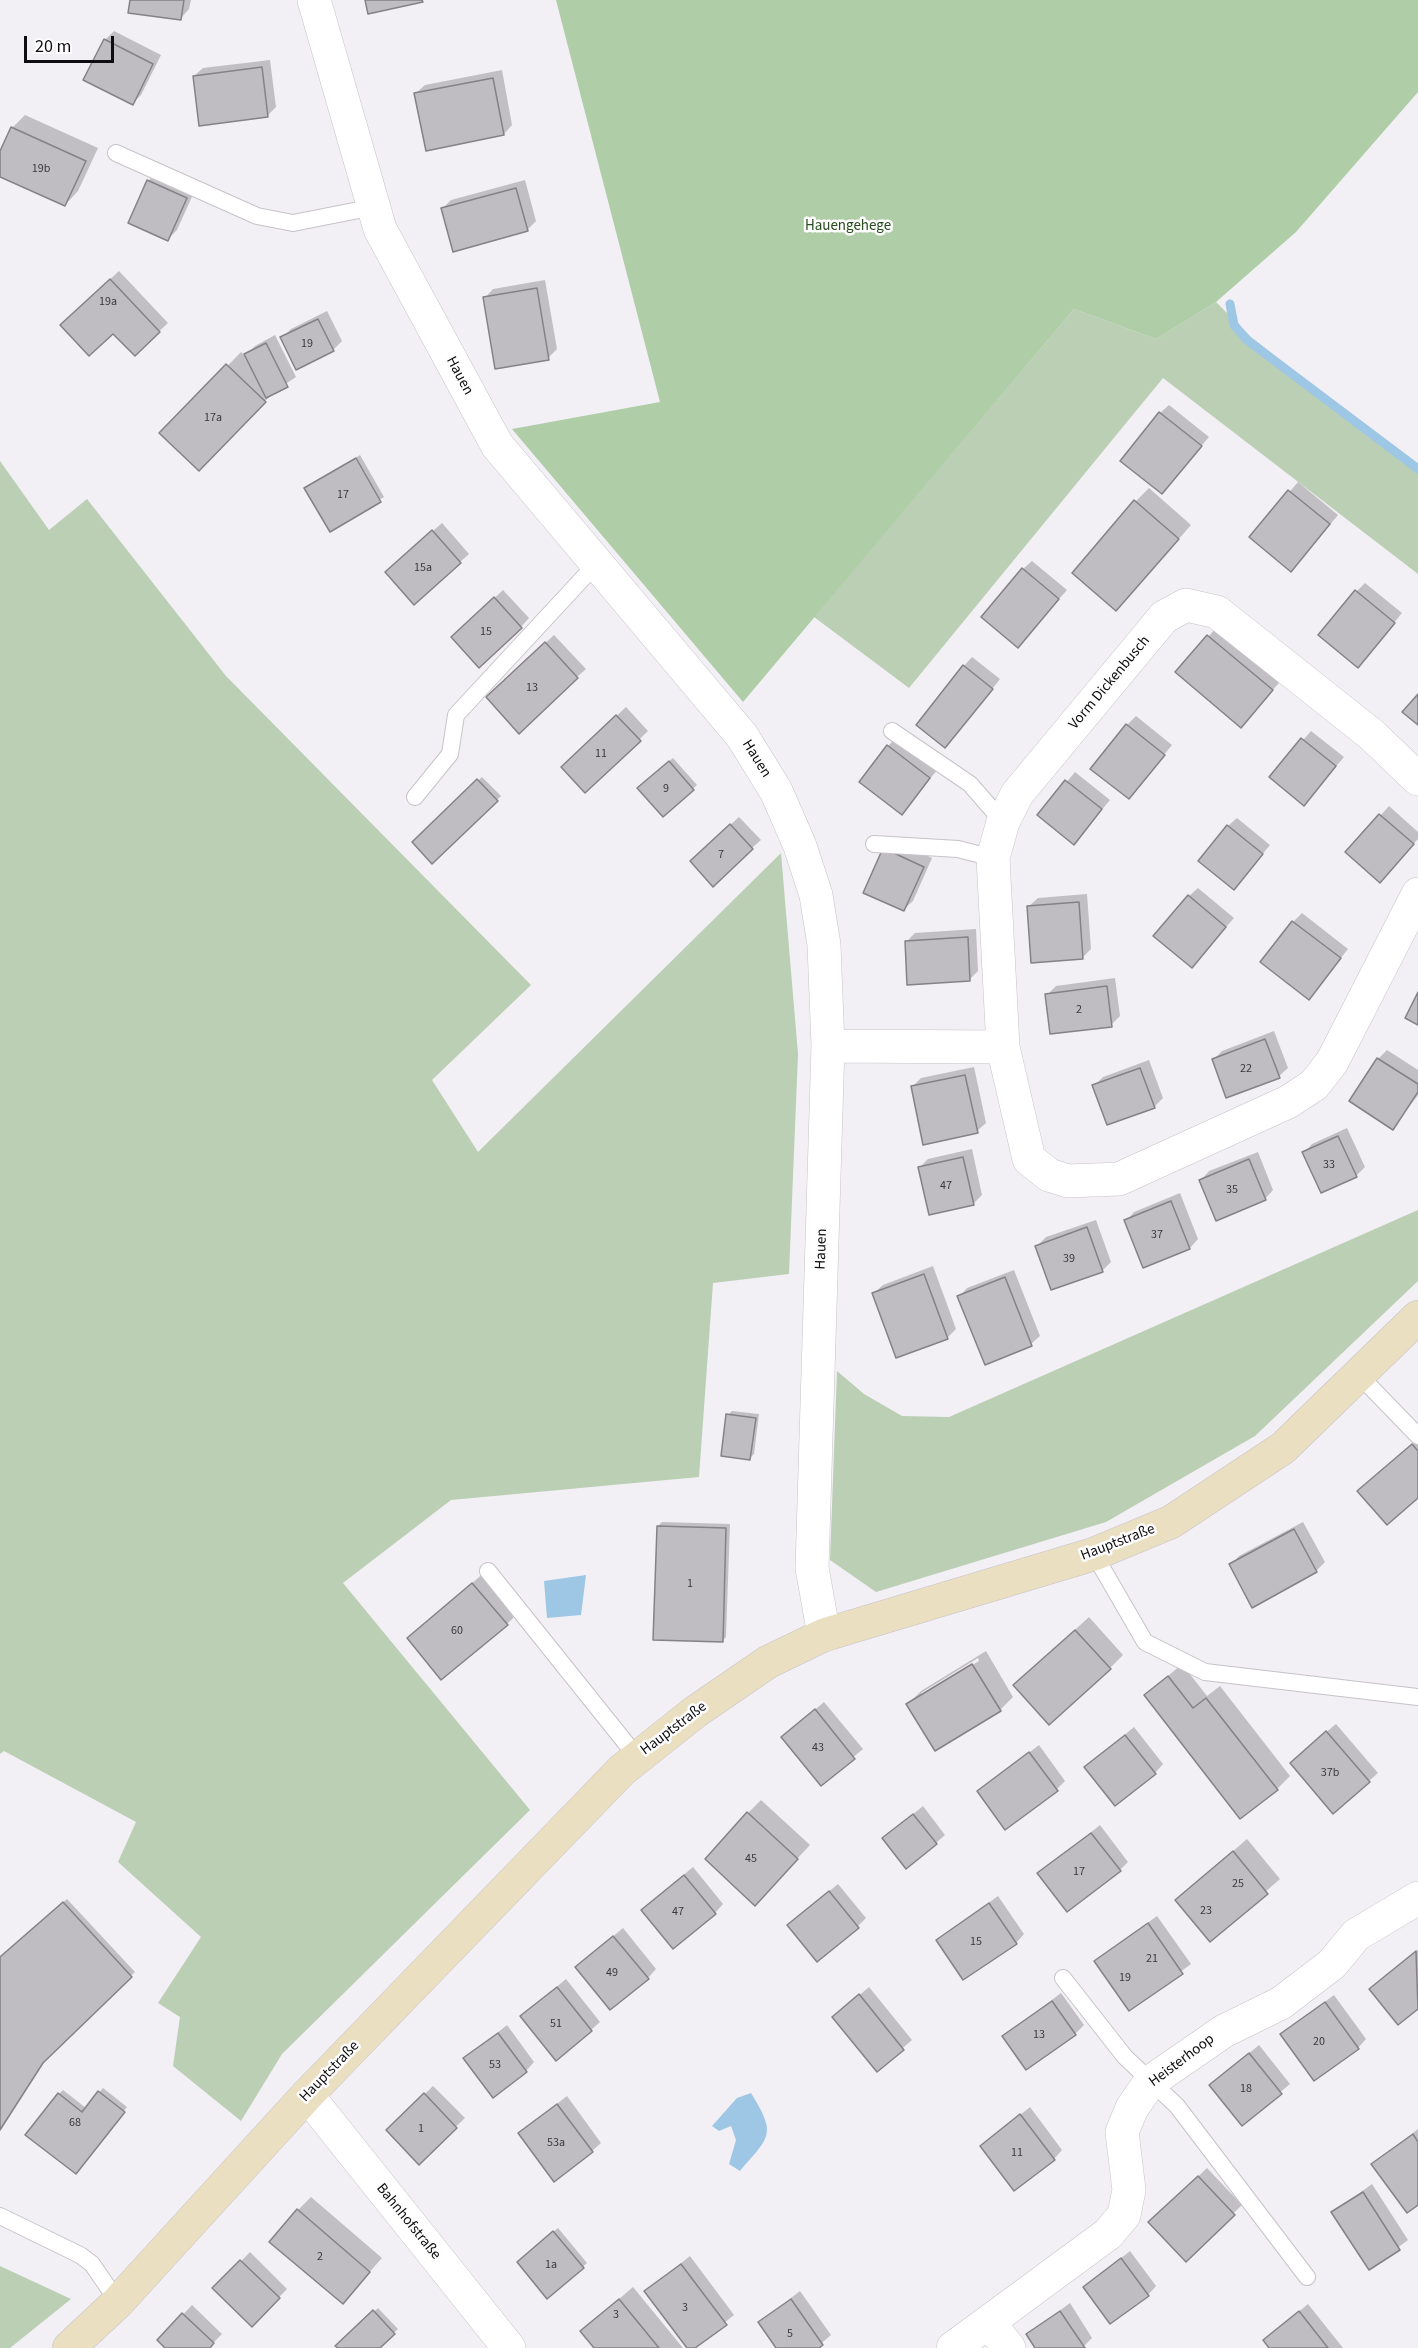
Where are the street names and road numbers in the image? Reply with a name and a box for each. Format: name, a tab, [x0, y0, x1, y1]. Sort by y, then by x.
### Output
street label: Hauen	[441, 354, 477, 398]
street label: Vorm Dickenbusch	[1066, 633, 1154, 733]
street label: Hauen	[737, 737, 775, 781]
street label: Hauen	[812, 1228, 832, 1270]
street label: Hauptstraße	[1078, 1521, 1158, 1565]
street label: Hauptstraße	[637, 1698, 711, 1760]
street label: Heisterhoop	[1146, 2031, 1218, 2091]
street label: Hauptstraße	[296, 2038, 364, 2106]
street label: Bahnhofstraße	[372, 2180, 444, 2264]

